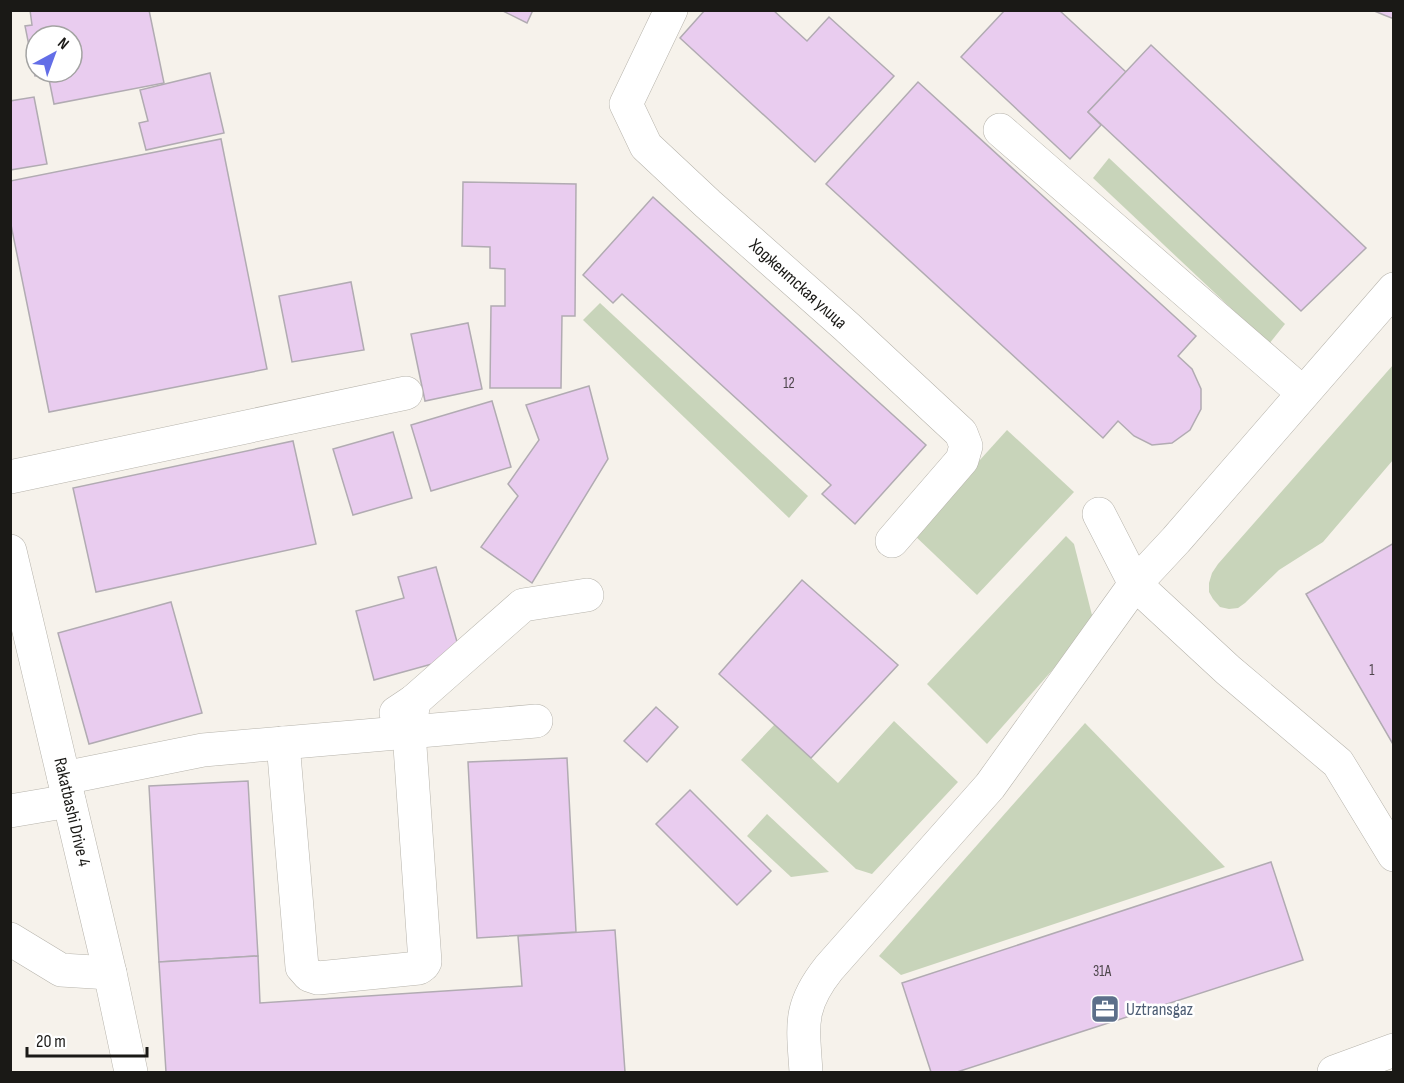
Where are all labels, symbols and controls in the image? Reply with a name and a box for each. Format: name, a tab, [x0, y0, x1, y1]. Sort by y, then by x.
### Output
north arrow	[24, 24, 84, 84]
text: N	[53, 34, 72, 54]
street label: Ходжентская улица	[744, 234, 851, 333]
house number: 12	[783, 374, 795, 393]
house number: 1	[1369, 661, 1375, 680]
street label: Rakatbashi Drive 4	[49, 756, 95, 869]
house number: 31A	[1093, 962, 1112, 981]
office icon: Uztransgaz	[1089, 993, 1121, 1025]
place label: Uztransgaz	[1126, 999, 1194, 1020]
scale bar	[27, 1020, 147, 1058]
text: 20 m	[36, 1031, 66, 1052]

